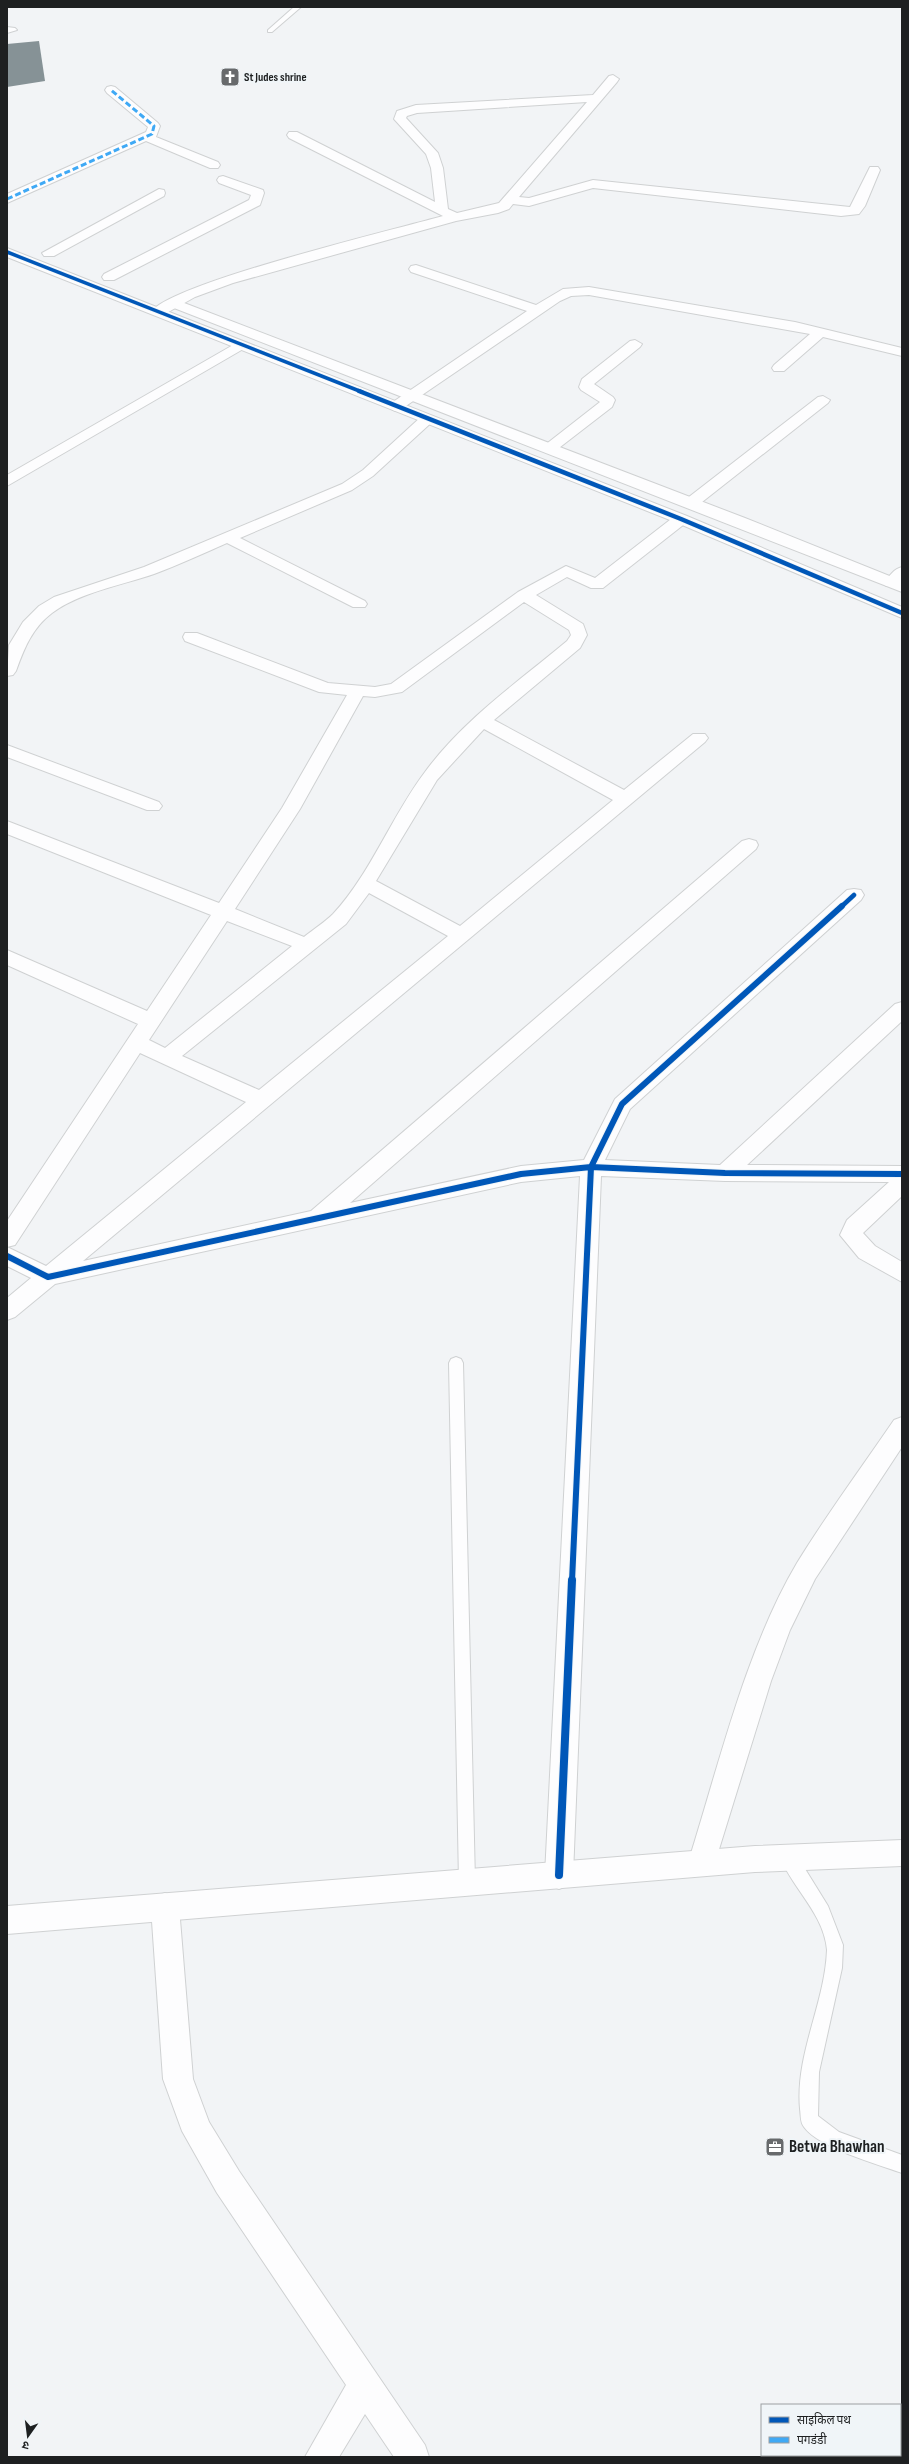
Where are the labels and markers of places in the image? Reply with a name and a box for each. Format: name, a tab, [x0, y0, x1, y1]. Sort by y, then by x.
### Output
church icon: St Judes shrine	[219, 66, 241, 88]
place label: St Judes shrine	[244, 70, 307, 85]
office icon: Betwa Bhawhan	[764, 2136, 786, 2158]
place label: Betwa Bhawhan	[789, 2137, 884, 2157]

